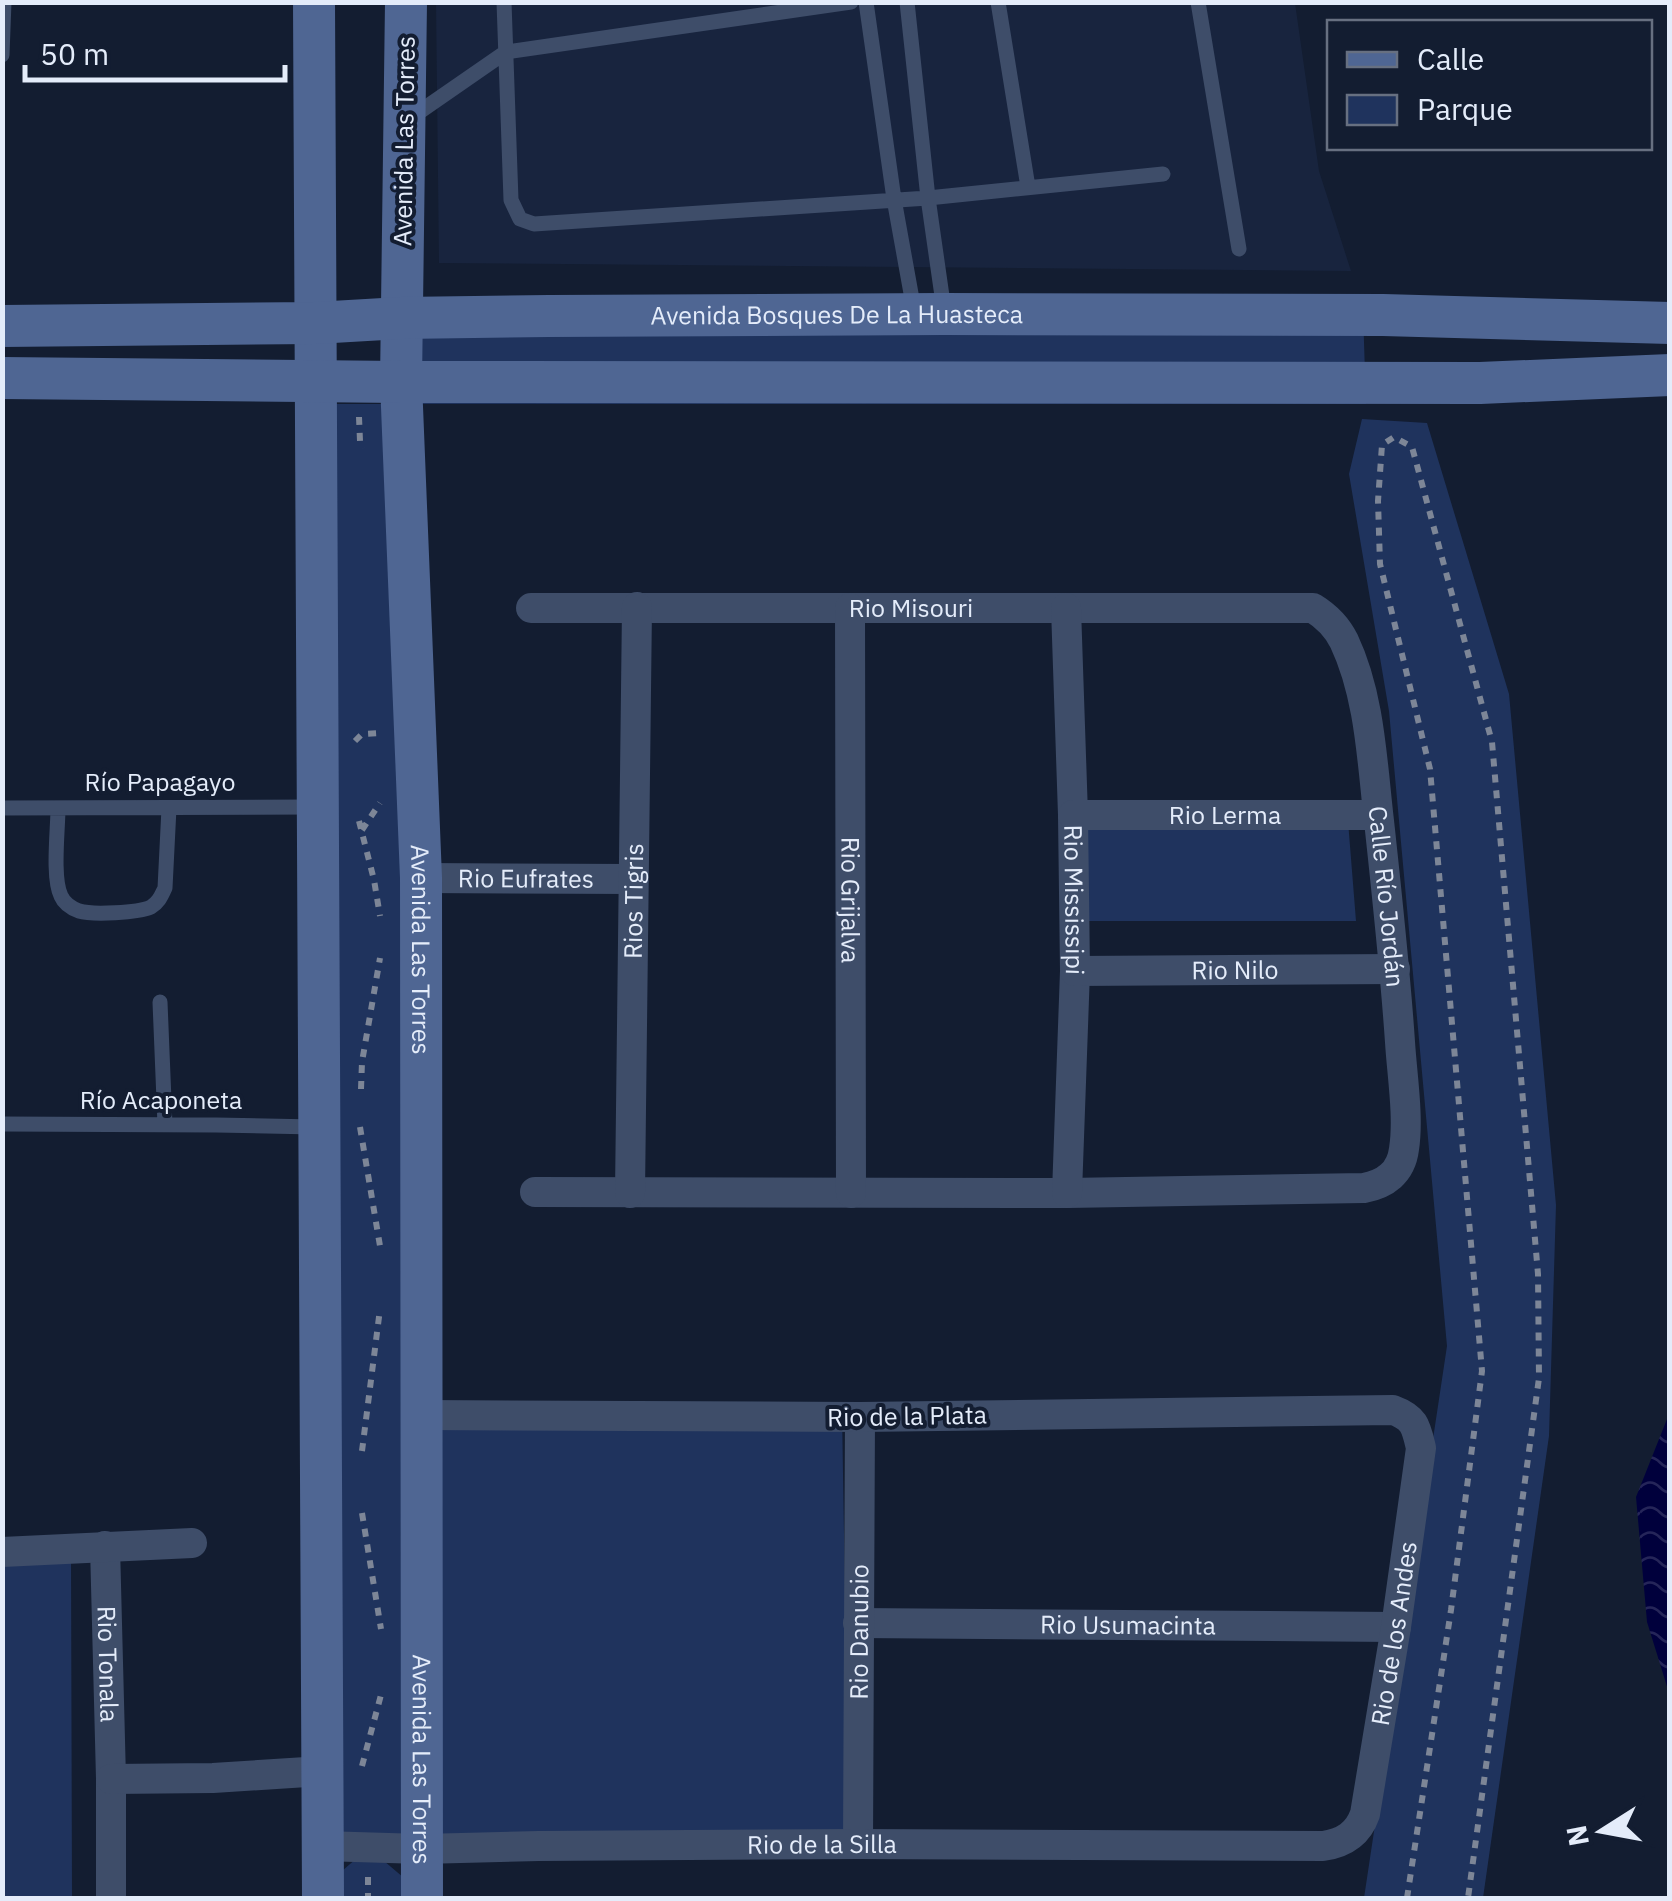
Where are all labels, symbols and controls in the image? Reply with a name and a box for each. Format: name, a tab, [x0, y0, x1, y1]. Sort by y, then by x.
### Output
scale bar	[25, 20, 285, 82]
legend	[1327, 20, 1652, 150]
text: 50 m	[40, 34, 109, 73]
street label: Avenida Las Torres	[385, 36, 422, 246]
text: Calle	[1417, 39, 1484, 78]
text: Parque	[1417, 89, 1513, 128]
street label: Avenida Bosques De La Huasteca	[650, 297, 1023, 331]
street label: Rio Misouri	[849, 591, 973, 624]
street label: Río Papagayo	[85, 765, 235, 798]
street label: Rio Lerma	[1169, 798, 1281, 831]
street label: Calle Río Jordán	[1361, 804, 1413, 989]
street label: Rio Mississipi	[1057, 824, 1092, 976]
street label: Rio Grijalva	[834, 837, 868, 963]
street label: Rios Tigris	[616, 843, 650, 959]
street label: Avenida Las Torres	[404, 844, 438, 1055]
street label: Rio Eufrates	[458, 861, 594, 895]
street label: Rio Nilo	[1191, 953, 1279, 986]
street label: Río Acaponeta	[80, 1083, 242, 1116]
street label: Rio de la Plata	[827, 1398, 987, 1433]
street label: Rio de los Andes	[1363, 1539, 1424, 1728]
street label: Rio Danubio	[842, 1564, 875, 1700]
street label: Rio Tonala	[91, 1605, 127, 1723]
street label: Rio Usumacinta	[1040, 1607, 1216, 1642]
street label: Avenida Las Torres	[406, 1654, 439, 1865]
north arrow	[1552, 1781, 1652, 1881]
text: N	[1557, 1822, 1597, 1849]
street label: Rio de la Silla	[747, 1827, 897, 1861]

